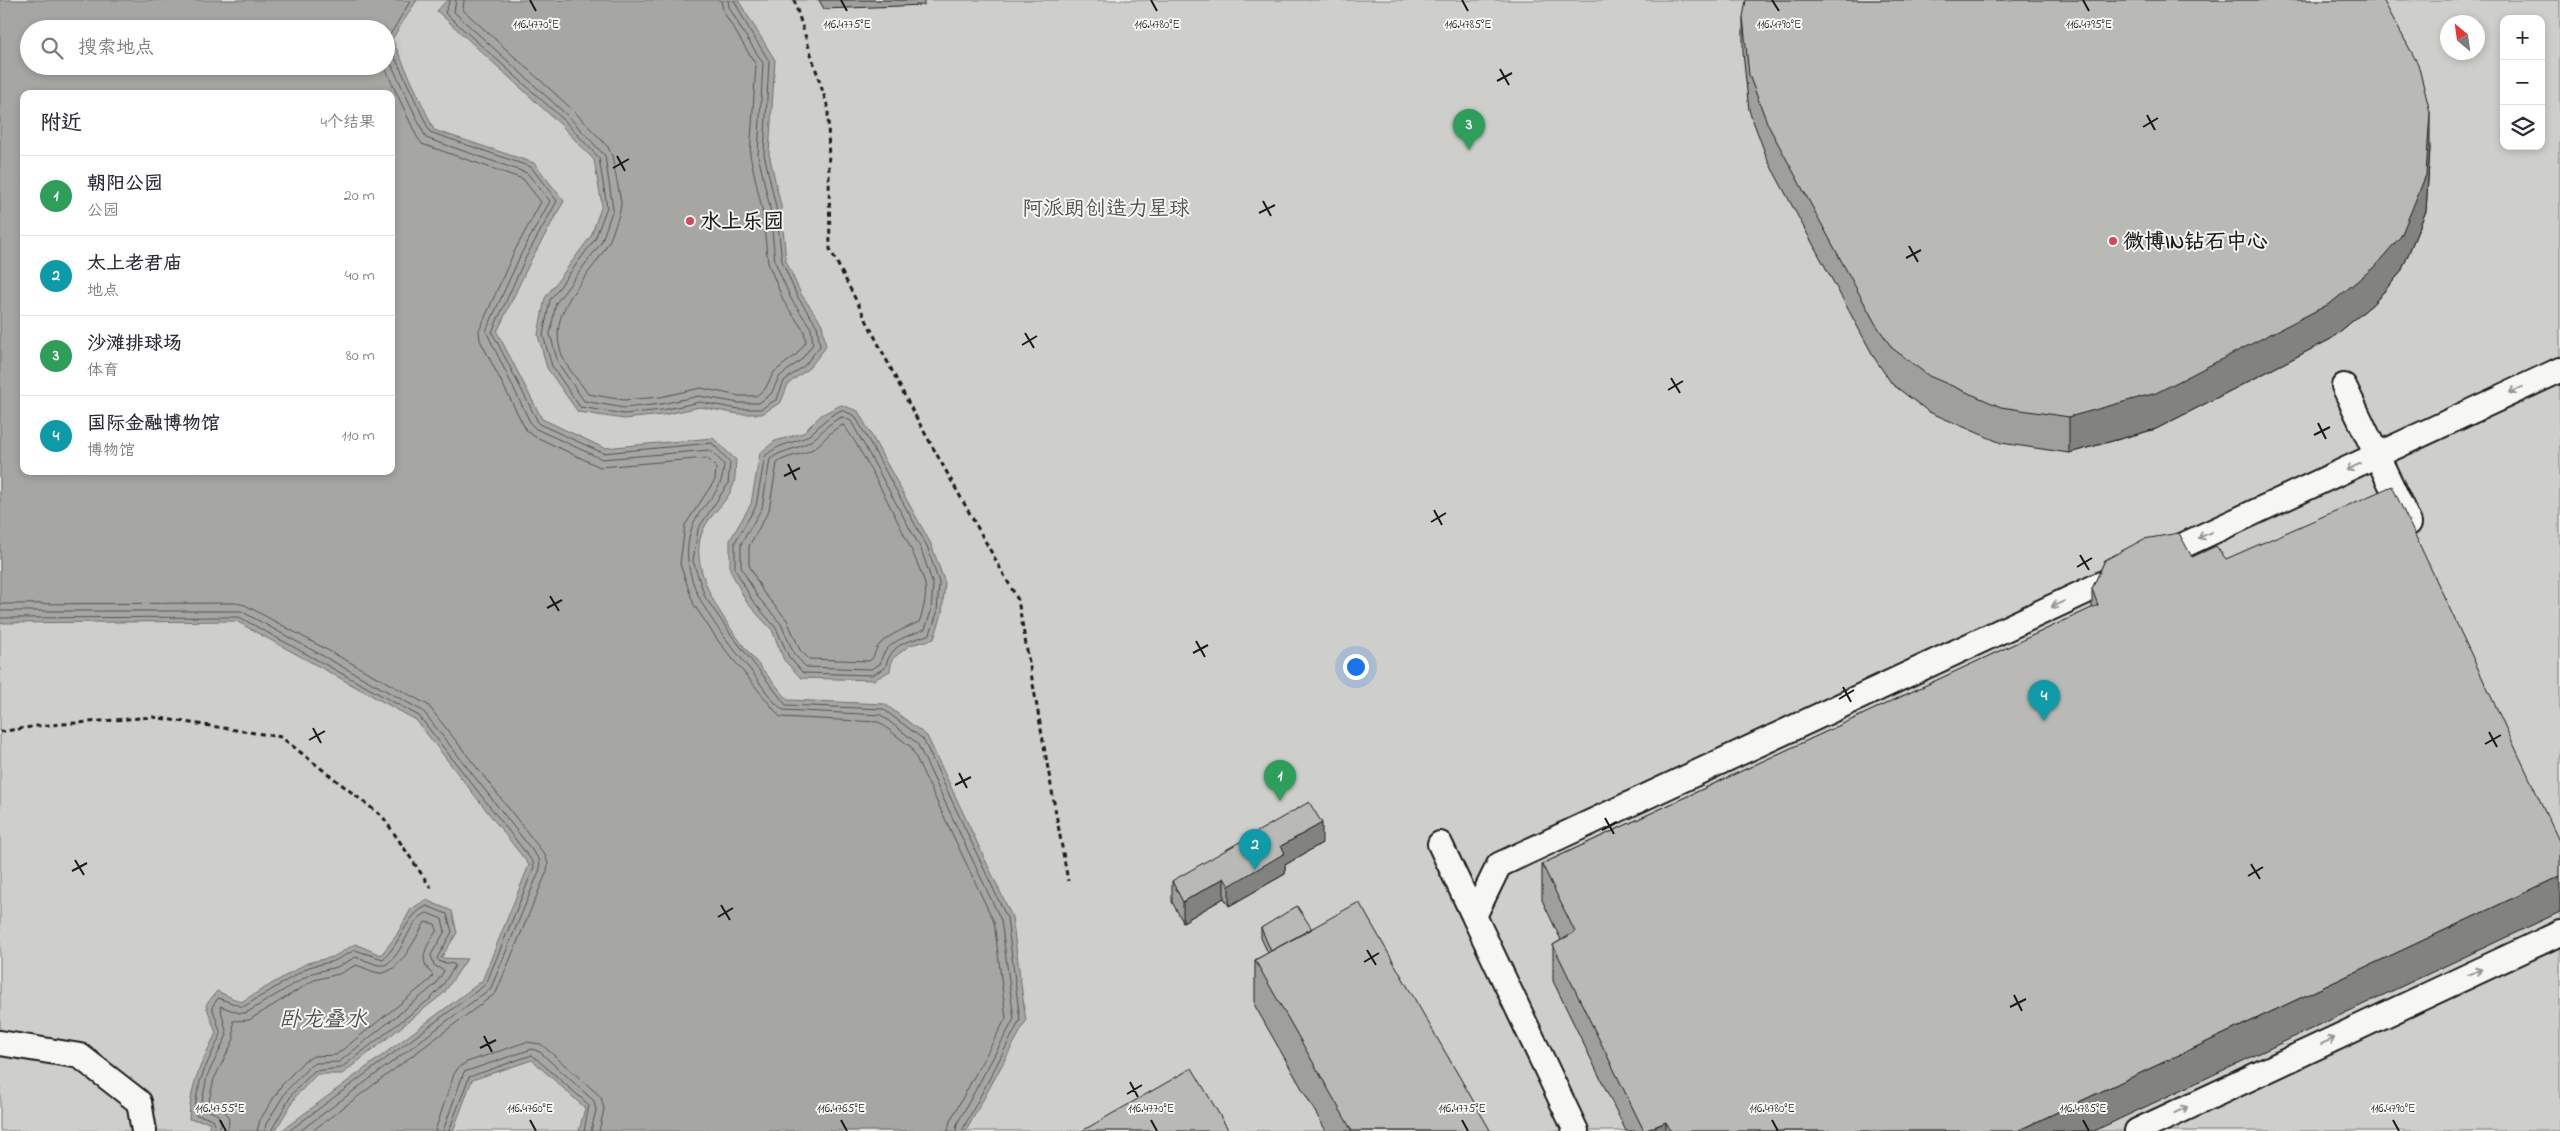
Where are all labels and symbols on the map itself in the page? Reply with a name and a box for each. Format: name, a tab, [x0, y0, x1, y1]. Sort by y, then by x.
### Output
north arrow	[2440, 15, 2485, 60]
text: 116.4770°E	[513, 16, 559, 34]
text: 116.4775°E	[823, 16, 871, 34]
text: 116.4780°E	[1134, 16, 1180, 34]
text: 116.4785°E	[1444, 16, 1492, 34]
text: 116.4790°E	[1757, 16, 1801, 34]
text: 116.4795°E	[2066, 16, 2112, 34]
pin: 3	[1453, 109, 1485, 150]
park label: 阿派朗创造力星球	[1022, 195, 1190, 225]
place label: 水上乐园	[700, 208, 784, 238]
marker: 水上乐园	[684, 215, 696, 227]
place label: 微博IN钻石中心	[2123, 228, 2268, 258]
marker: 微博IN钻石中心	[2107, 235, 2119, 247]
one-way arrow	[2509, 386, 2524, 396]
one-way arrow	[2346, 462, 2361, 472]
one-way arrow	[2198, 531, 2213, 541]
one-way arrow	[2051, 600, 2066, 609]
your location	[1343, 654, 1369, 680]
pin: 4	[2028, 680, 2060, 721]
pin: 1	[1264, 760, 1296, 801]
pin: 2	[1239, 829, 1271, 870]
one-way arrow	[2467, 966, 2482, 976]
water label: 卧龙叠水	[279, 1005, 368, 1037]
one-way arrow	[2320, 1035, 2335, 1045]
text: 116.4755°E	[195, 1100, 245, 1118]
text: 116.4760°E	[507, 1100, 553, 1118]
text: 116.4765°E	[817, 1100, 865, 1118]
text: 116.4770°E	[1128, 1100, 1174, 1118]
text: 116.4775°E	[1438, 1100, 1486, 1118]
text: 116.4780°E	[1749, 1100, 1795, 1118]
text: 116.4785°E	[2059, 1100, 2107, 1118]
text: 116.4790°E	[2371, 1100, 2415, 1118]
one-way arrow	[2173, 1105, 2188, 1114]

